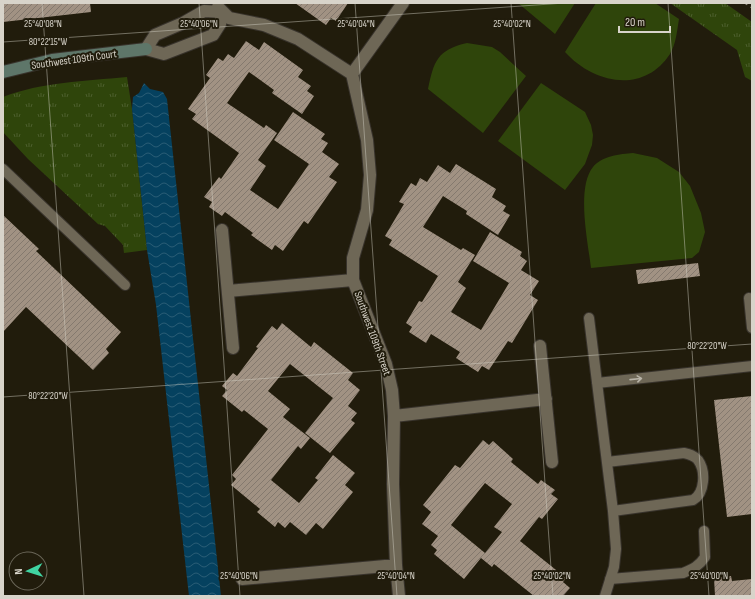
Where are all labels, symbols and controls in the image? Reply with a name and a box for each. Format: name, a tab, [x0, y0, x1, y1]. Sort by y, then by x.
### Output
scale bar	[619, 8, 670, 34]
text: 20 m	[625, 15, 645, 30]
text: 25°40'08"N	[24, 18, 62, 30]
text: 25°40'06"N	[180, 18, 218, 30]
text: 25°40'04"N	[337, 18, 375, 30]
text: 25°40'02"N	[493, 18, 531, 30]
text: 80°22'15"W	[29, 36, 68, 48]
street label: Southwest 109th Court	[31, 47, 118, 72]
street label: Southwest 109th Street	[351, 289, 394, 377]
text: 80°22'20"W	[687, 340, 727, 352]
one-way arrow	[629, 375, 642, 383]
text: 80°22'20"W	[28, 390, 68, 402]
north arrow	[8, 551, 48, 591]
text: N	[12, 568, 25, 575]
text: 25°40'06"N	[220, 570, 258, 582]
text: 25°40'04"N	[377, 570, 415, 582]
text: 25°40'02"N	[533, 570, 571, 582]
text: 25°40'00"N	[690, 570, 728, 582]

